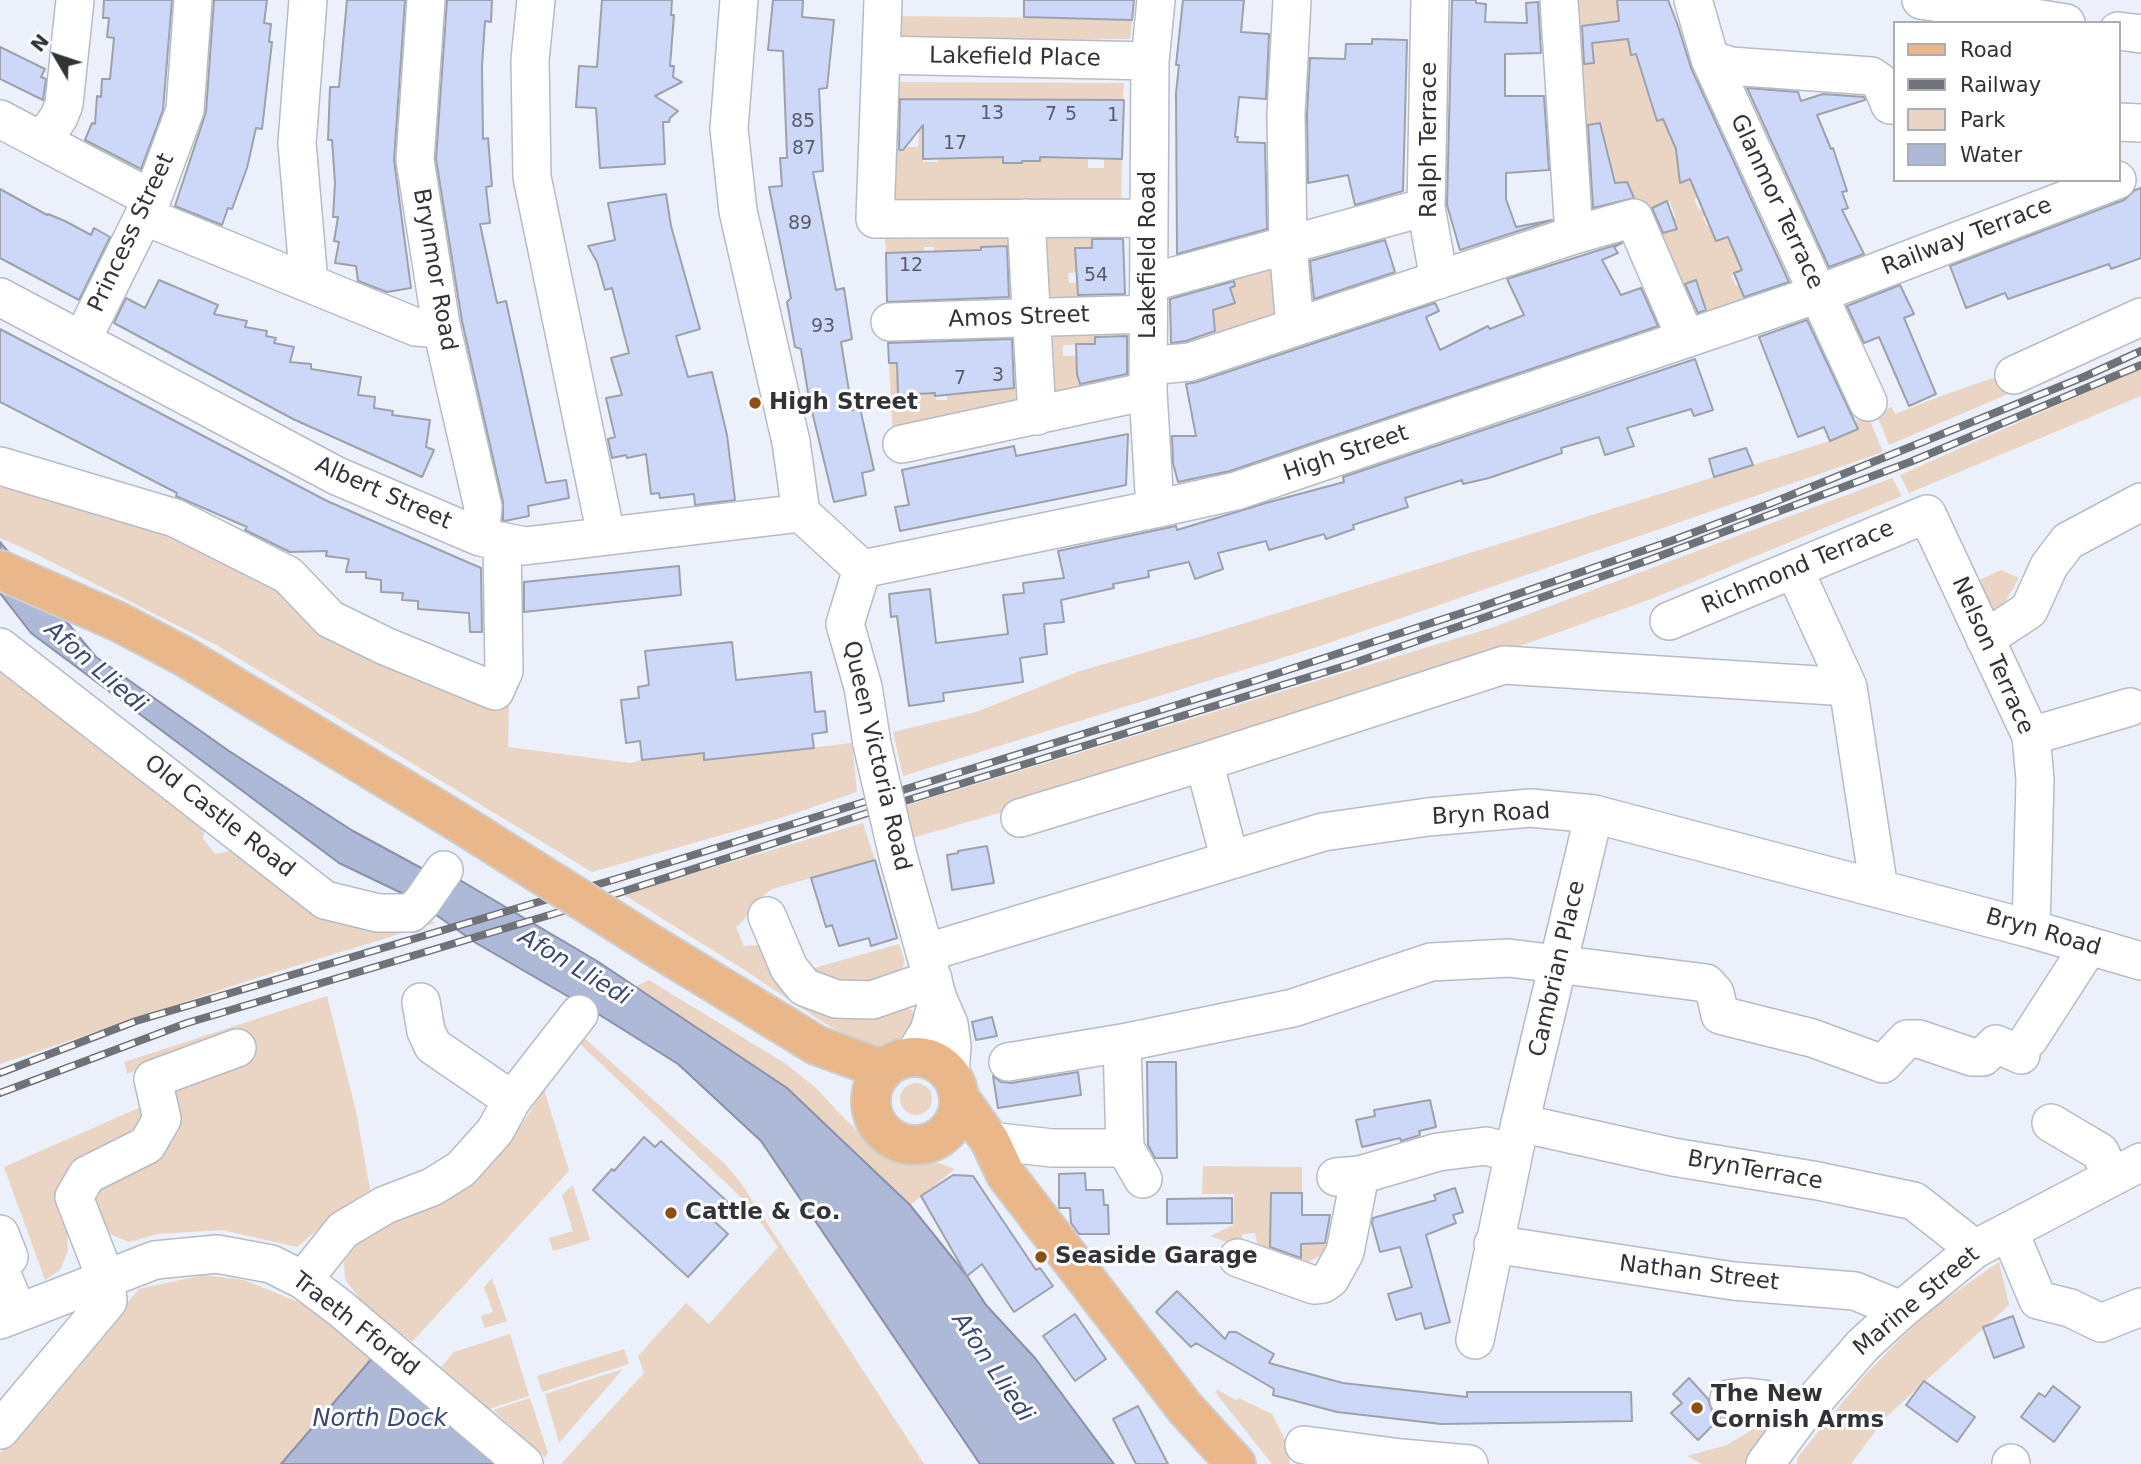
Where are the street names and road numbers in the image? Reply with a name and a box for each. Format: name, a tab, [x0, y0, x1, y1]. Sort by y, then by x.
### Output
street label: Lakefield Place	[929, 43, 1101, 73]
street label: Ralph Terrace	[1416, 62, 1444, 218]
street label: Glanmor Terrace	[1723, 110, 1829, 294]
street label: Princess Street	[83, 149, 181, 317]
street label: Lakefield Road	[1135, 171, 1163, 339]
street label: Brynmor Road	[406, 187, 462, 353]
street label: Railway Terrace	[1878, 192, 2056, 282]
street label: Amos Street	[948, 302, 1090, 334]
street label: High Street	[1280, 420, 1412, 488]
street label: Albert Street	[310, 452, 456, 536]
street label: Richmond Terrace	[1698, 515, 1898, 621]
street label: Nelson Terrace	[1945, 573, 2039, 739]
street label: Queen Victoria Road	[836, 638, 916, 874]
street label: Old Castle Road	[138, 750, 300, 884]
street label: Bryn Road	[1431, 798, 1551, 832]
street label: Cambrian Place	[1524, 878, 1592, 1060]
street label: Bryn Road	[1982, 903, 2104, 963]
street label: BrynTerrace	[1685, 1146, 1825, 1196]
street label: Marine Street	[1848, 1241, 1986, 1363]
street label: Nathan Street	[1618, 1251, 1780, 1297]
street label: Traeth Ffordd	[286, 1267, 424, 1383]

